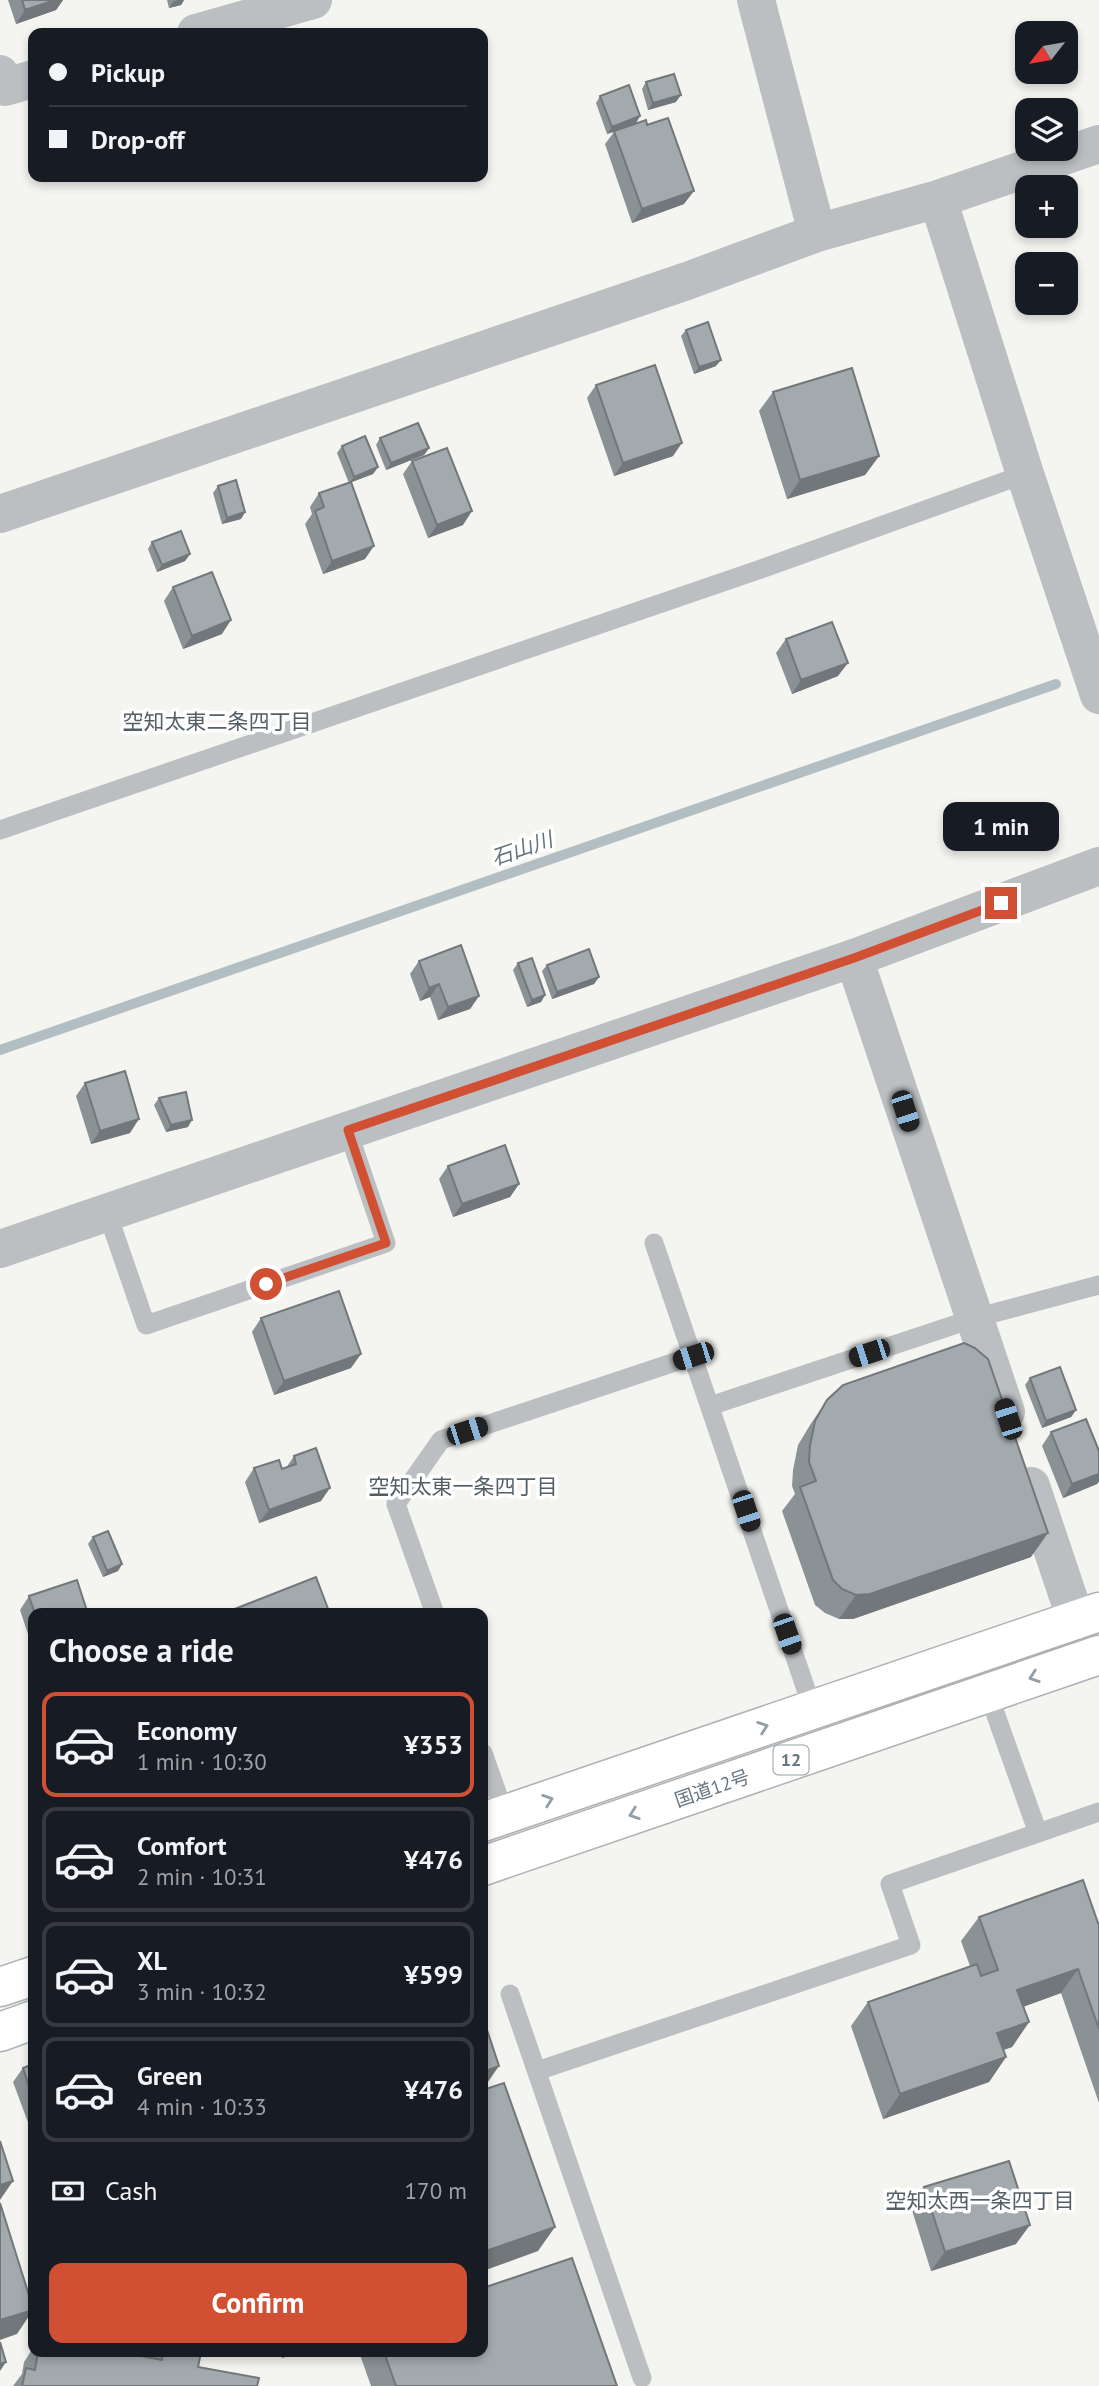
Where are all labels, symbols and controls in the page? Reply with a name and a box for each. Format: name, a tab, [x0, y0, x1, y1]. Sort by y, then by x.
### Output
north arrow	[1015, 21, 1078, 84]
map controls	[1015, 21, 1078, 315]
text: Pickup	[91, 56, 165, 89]
button: layers	[1015, 98, 1078, 161]
text: Drop-off	[91, 123, 185, 156]
button: +	[1015, 175, 1078, 238]
button: −	[1015, 252, 1078, 315]
district label: 空知太東二条四丁目	[123, 708, 312, 735]
callout: 1 min	[943, 802, 1059, 850]
text: 1 min	[973, 812, 1029, 841]
water label: 石山川	[488, 825, 558, 872]
route end	[985, 887, 1017, 919]
car	[889, 1088, 922, 1134]
route start	[250, 1268, 282, 1300]
car	[846, 1337, 893, 1369]
car	[670, 1340, 717, 1372]
car	[992, 1396, 1025, 1442]
car	[444, 1415, 491, 1447]
district label: 空知太東一条四丁目	[369, 1473, 558, 1500]
car	[730, 1488, 763, 1534]
car	[771, 1611, 804, 1657]
text: Choose a ride	[49, 1629, 234, 1671]
one-way arrow	[1029, 1669, 1041, 1683]
icon: car	[53, 1713, 116, 1776]
text: Economy	[137, 1714, 237, 1747]
one-way arrow	[756, 1721, 769, 1735]
text: ¥353	[404, 1728, 463, 1761]
road number: 12	[774, 1745, 808, 1774]
text: 1 min · 10:30	[137, 1747, 267, 1776]
street label: 国道12号	[671, 1764, 753, 1812]
one-way arrow	[541, 1794, 553, 1808]
one-way arrow	[628, 1806, 640, 1820]
icon: car	[53, 1828, 116, 1891]
text: Comfort	[137, 1829, 227, 1862]
text: ¥476	[404, 1843, 463, 1876]
text: 2 min · 10:31	[137, 1862, 267, 1891]
icon: car	[53, 1943, 116, 2006]
text: XL	[137, 1944, 167, 1977]
text: ¥599	[404, 1958, 463, 1991]
text: 3 min · 10:32	[137, 1977, 267, 2006]
icon: car	[53, 2058, 116, 2121]
text: Green	[137, 2059, 202, 2092]
text: ¥476	[404, 2073, 463, 2106]
text: 4 min · 10:33	[137, 2092, 267, 2121]
icon: cash	[49, 2172, 87, 2210]
text: Cash	[105, 2174, 157, 2207]
text: 170 m	[405, 2176, 467, 2205]
district label: 空知太西一条四丁目	[886, 2187, 1075, 2214]
button: Confirm	[49, 2263, 467, 2343]

